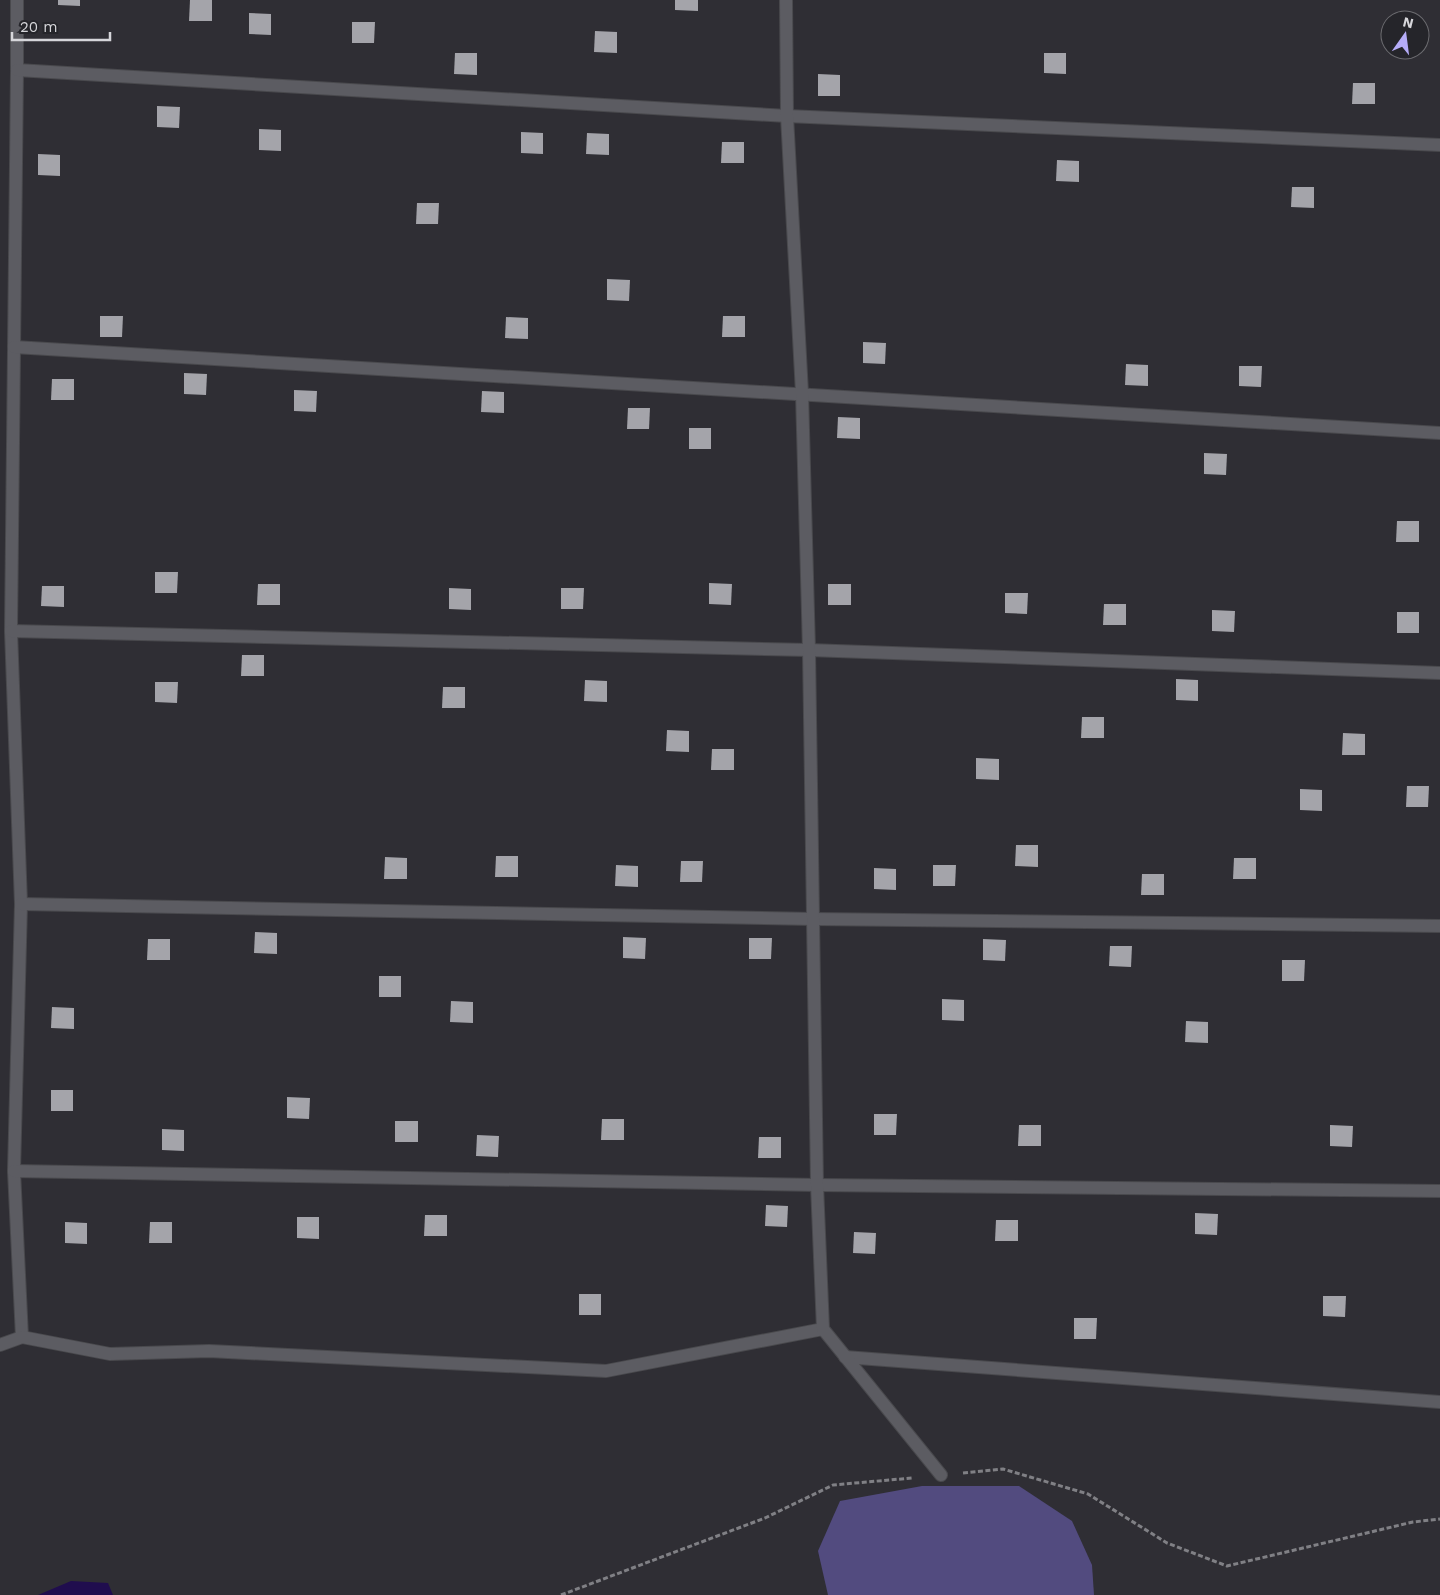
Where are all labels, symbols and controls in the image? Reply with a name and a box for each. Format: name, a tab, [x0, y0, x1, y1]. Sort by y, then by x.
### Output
scale bar	[12, 10, 110, 42]
north arrow	[1380, 10, 1430, 60]
text: N	[1401, 13, 1415, 31]
text: 20 m	[20, 18, 58, 36]

